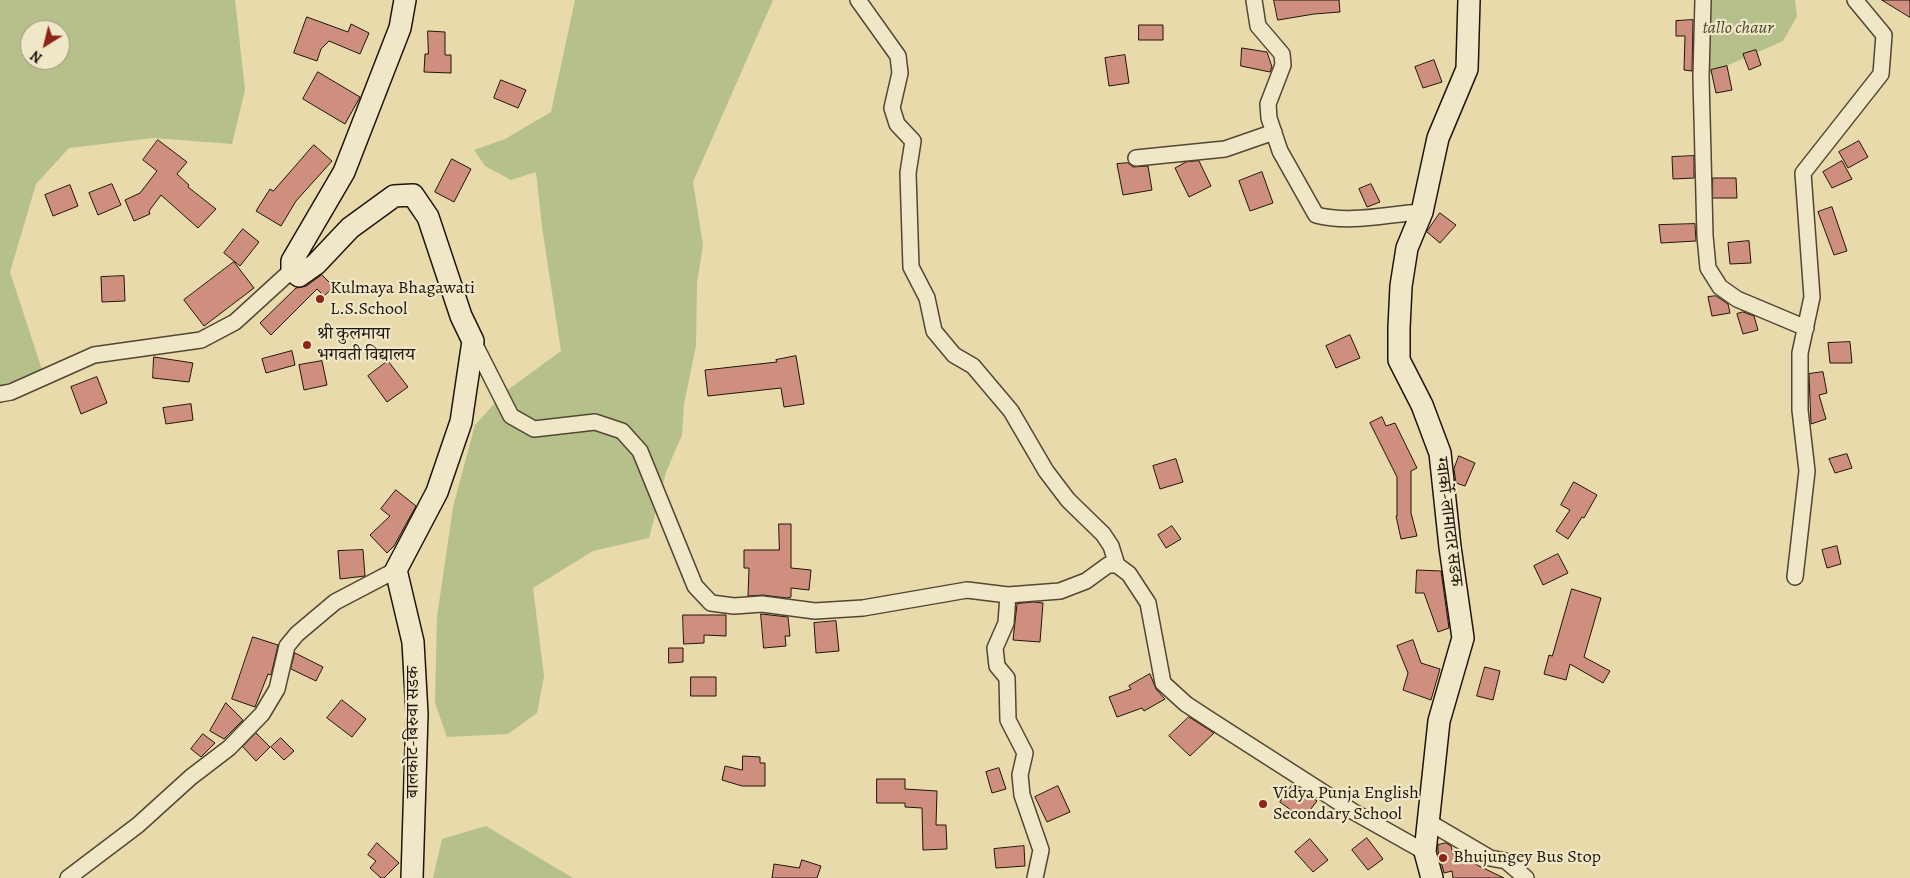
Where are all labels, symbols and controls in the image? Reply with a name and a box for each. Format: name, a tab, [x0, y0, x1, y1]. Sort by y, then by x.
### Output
park label: tallo chaur	[1703, 18, 1773, 40]
north arrow	[20, 20, 70, 70]
text: N	[27, 46, 46, 67]
place label: Kulmaya Bhagawati L.S.School	[330, 278, 475, 320]
marker: Kulmaya Bhagawati L.S.School	[314, 293, 326, 305]
place label: श्री कुलमाया भगवती विद्यालय	[317, 324, 415, 366]
marker: श्री कुलमाया भगवती विद्यालय	[301, 339, 313, 351]
street label: ग्वार्को-लामाटार सडक	[1429, 456, 1467, 588]
street label: बालकोट-बिरुवा सडक	[403, 666, 425, 798]
place label: Vidya Punja English Secondary School	[1273, 783, 1419, 826]
marker: Vidya Punja English Secondary School	[1257, 798, 1269, 810]
place label: Bhujungey Bus Stop	[1453, 847, 1601, 869]
marker: Bhujungey Bus Stop	[1437, 852, 1449, 864]

